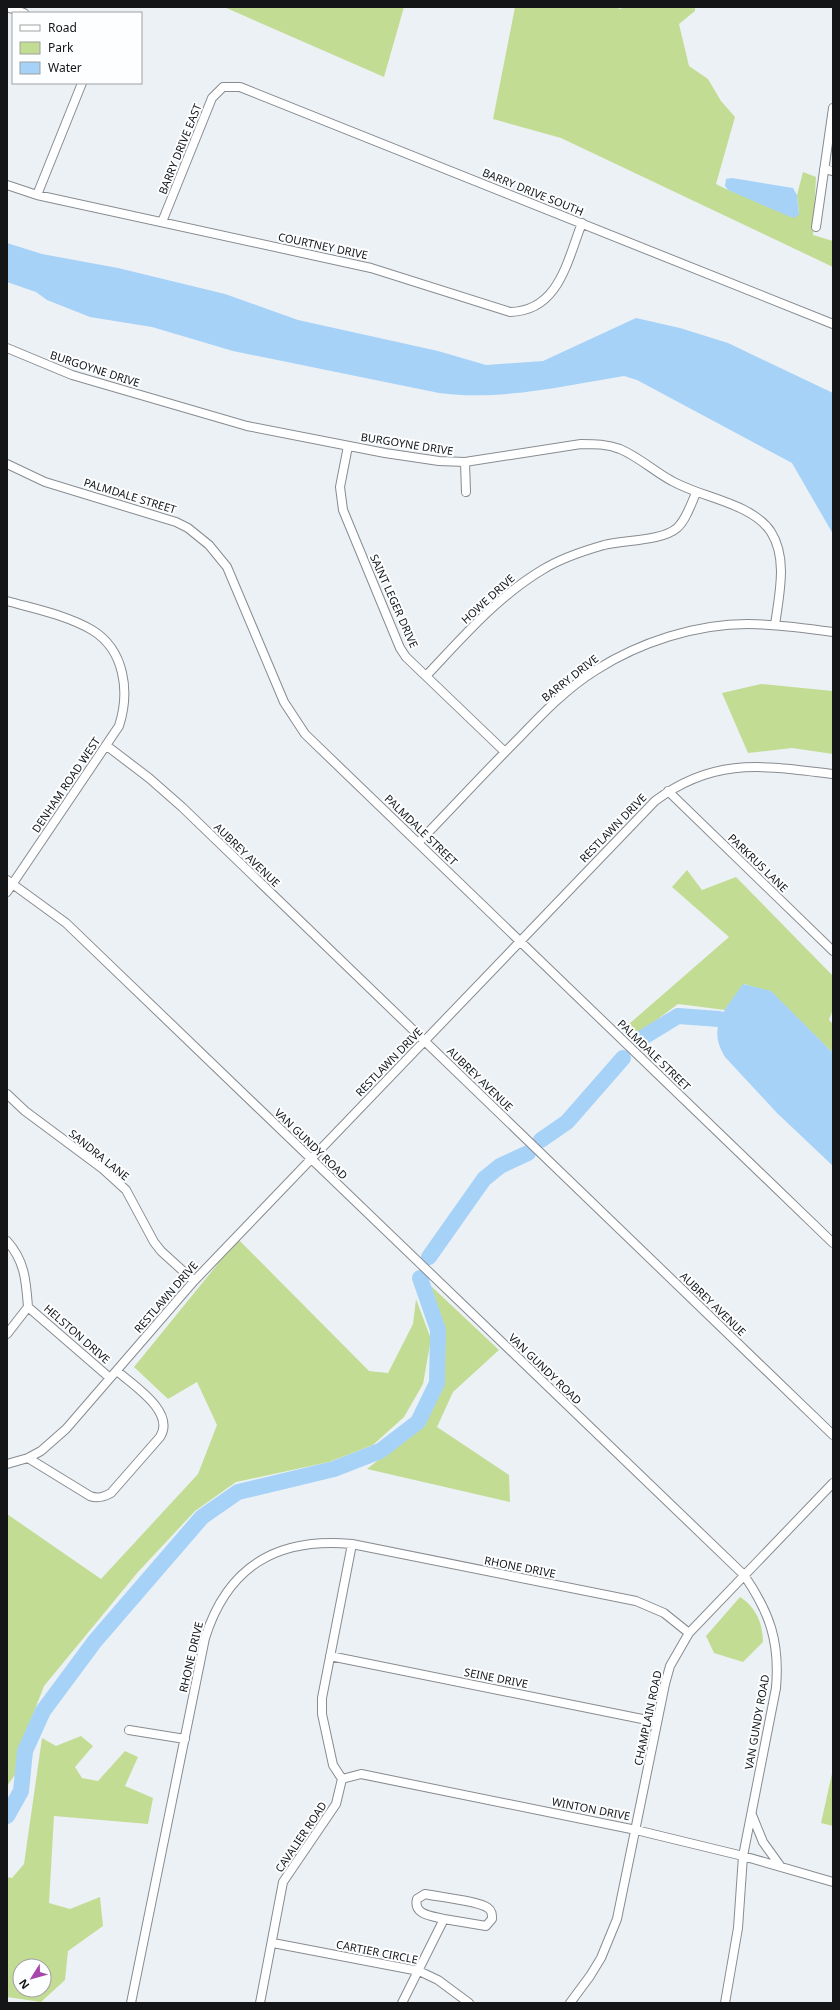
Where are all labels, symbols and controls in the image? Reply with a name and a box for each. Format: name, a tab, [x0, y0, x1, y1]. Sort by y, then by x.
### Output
legend	[12, 12, 142, 84]
text: Road	[48, 19, 77, 36]
text: Park	[48, 39, 74, 56]
text: Water	[48, 59, 82, 76]
street label: BARRY DRIVE EAST	[155, 101, 205, 196]
street label: BARRY DRIVE SOUTH	[480, 164, 586, 219]
street label: COURTNEY DRIVE	[277, 229, 369, 262]
street label: BURGOYNE DRIVE	[48, 347, 142, 390]
street label: BURGOYNE DRIVE	[360, 429, 454, 458]
street label: PALMDALE STREET	[82, 474, 178, 517]
street label: SAINT LEGER DRIVE	[367, 552, 422, 650]
street label: HOWE DRIVE	[458, 571, 518, 627]
street label: BARRY DRIVE	[538, 651, 601, 705]
street label: DENHAM ROAD WEST	[28, 734, 103, 835]
street label: RESTLAWN DRIVE	[576, 790, 649, 865]
street label: PALMDALE STREET	[382, 791, 461, 868]
street label: AUBREY AVENUE	[211, 819, 284, 890]
street label: PARKRUS LANE	[725, 830, 792, 895]
street label: PALMDALE STREET	[615, 1016, 694, 1093]
street label: RESTLAWN DRIVE	[352, 1024, 425, 1099]
street label: AUBREY AVENUE	[444, 1043, 517, 1114]
street label: VAN GUNDY ROAD	[272, 1105, 351, 1182]
street label: SANDRA LANE	[66, 1126, 133, 1184]
street label: RESTLAWN DRIVE	[130, 1258, 201, 1336]
street label: AUBREY AVENUE	[677, 1268, 750, 1339]
street label: HELSTON DRIVE	[41, 1301, 114, 1367]
street label: VAN GUNDY ROAD	[506, 1330, 585, 1407]
street label: RHONE DRIVE	[483, 1552, 557, 1581]
street label: RHONE DRIVE	[175, 1620, 206, 1694]
street label: SEINE DRIVE	[463, 1664, 529, 1691]
street label: CHAMPLAIN ROAD	[630, 1669, 665, 1767]
street label: VAN GUNDY ROAD	[741, 1673, 772, 1771]
street label: WINTON DRIVE	[551, 1794, 631, 1823]
street label: CAVALIER ROAD	[271, 1798, 330, 1875]
street label: CARTIER CIRCLE	[335, 1936, 419, 1967]
north arrow	[12, 1958, 52, 1998]
text: N	[15, 1976, 32, 1992]

